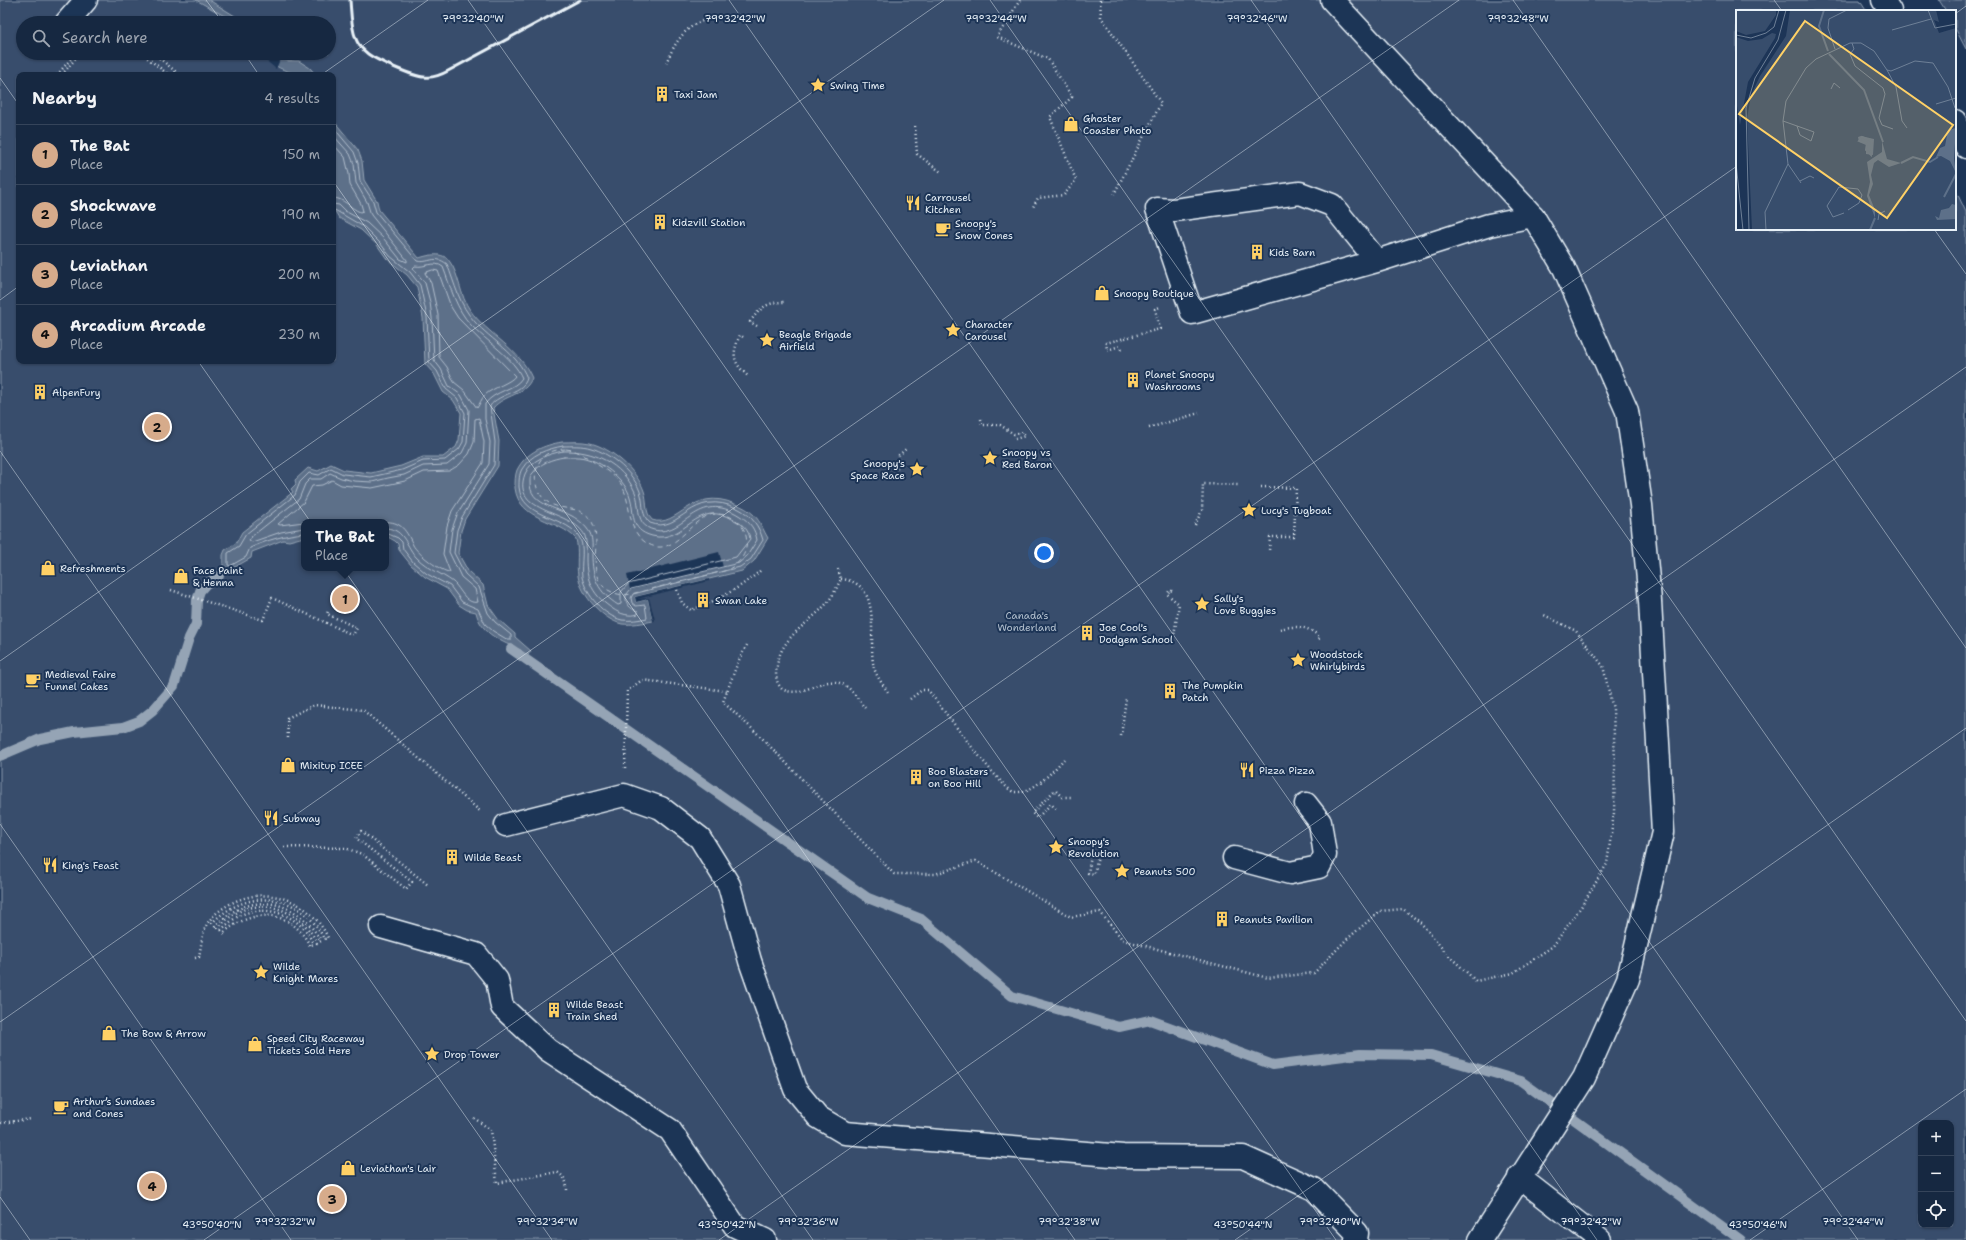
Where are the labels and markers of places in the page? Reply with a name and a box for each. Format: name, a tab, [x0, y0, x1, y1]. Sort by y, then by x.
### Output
place icon: Swing Time	[809, 76, 827, 94]
place label: Swing Time	[830, 79, 885, 92]
building icon: Taxi Jam	[653, 85, 671, 103]
place label: Taxi Jam	[674, 88, 718, 101]
place label: Ghoster Coaster Photo	[1083, 112, 1151, 137]
shop icon: Ghoster Coaster Photo	[1062, 115, 1080, 133]
place label: Carrousel Kitchen	[925, 191, 971, 216]
restaurant icon: Carrousel Kitchen	[904, 194, 922, 212]
building icon: Kidzvill Station	[651, 213, 669, 231]
place label: Kidzvill Station	[672, 216, 745, 229]
place label: Snoopy's Snow Cones	[955, 217, 1013, 242]
cafe icon: Snoopy's Snow Cones	[934, 220, 952, 238]
building icon: Kids Barn	[1248, 243, 1266, 261]
place label: Kids Barn	[1269, 246, 1315, 259]
shop icon: Snoopy Boutique	[1093, 284, 1111, 302]
place label: Snoopy Boutique	[1114, 287, 1194, 300]
place label: Character Carousel	[965, 318, 1013, 343]
place icon: Character Carousel	[944, 321, 962, 339]
place label: Beagle Brigade Airfield	[779, 328, 852, 353]
place icon: Beagle Brigade Airfield	[758, 331, 776, 349]
place label: Planet Snoopy Washrooms	[1145, 368, 1215, 393]
building icon: Planet Snoopy Washrooms	[1124, 371, 1142, 389]
building icon: AlpenFury	[31, 383, 49, 401]
place label: AlpenFury	[52, 386, 101, 399]
pin: 2	[144, 412, 170, 442]
place label: Snoopy vs Red Baron	[1002, 446, 1052, 471]
place icon: Snoopy vs Red Baron	[981, 449, 999, 467]
place label: Snoopy's Space Race	[851, 457, 905, 482]
place icon: Snoopy's Space Race	[908, 460, 926, 478]
place icon: Lucy's Tugboat	[1240, 501, 1258, 519]
place label: Lucy's Tugboat	[1261, 504, 1332, 517]
shop icon: Refreshments	[39, 559, 57, 577]
place label: Refreshments	[60, 562, 126, 575]
place label: Face Paint & Henna	[193, 564, 243, 589]
shop icon: Face Paint & Henna	[172, 567, 190, 585]
pin: 1	[332, 584, 358, 614]
building icon: Swan Lake	[694, 591, 712, 609]
place label: Sally's Love Buggies	[1214, 592, 1276, 617]
place label: Swan Lake	[715, 594, 767, 607]
place icon: Sally's Love Buggies	[1193, 595, 1211, 613]
place label: Joe Cool's Dodgem School	[1099, 621, 1173, 646]
building icon: Joe Cool's Dodgem School	[1078, 624, 1096, 642]
place label: Woodstock Whirlybirds	[1310, 648, 1365, 673]
place icon: Woodstock Whirlybirds	[1289, 651, 1307, 669]
place label: Medieval Faire Funnel Cakes	[45, 668, 116, 693]
cafe icon: Medieval Faire Funnel Cakes	[24, 671, 42, 689]
place label: The Pumpkin Patch	[1182, 679, 1243, 704]
building icon: The Pumpkin Patch	[1161, 682, 1179, 700]
shop icon: Mixitup ICEE	[279, 756, 297, 774]
place label: Mixitup ICEE	[300, 759, 363, 772]
restaurant icon: Pizza Pizza	[1238, 761, 1256, 779]
place label: Pizza Pizza	[1259, 764, 1315, 777]
place label: Boo Blasters on Boo Hill	[928, 765, 988, 790]
building icon: Boo Blasters on Boo Hill	[907, 768, 925, 786]
restaurant icon: Subway	[262, 809, 280, 827]
place label: Subway	[283, 812, 321, 825]
place label: Snoopy's Revolution	[1068, 835, 1119, 860]
place icon: Snoopy's Revolution	[1047, 838, 1065, 856]
building icon: Wilde Beast	[443, 848, 461, 866]
place label: Wilde Beast	[464, 851, 521, 864]
restaurant icon: King's Feast	[41, 856, 59, 874]
place label: King's Feast	[62, 859, 119, 872]
place icon: Peanuts 500	[1113, 862, 1131, 880]
place label: Peanuts 500	[1134, 865, 1196, 878]
building icon: Peanuts Pavilion	[1213, 910, 1231, 928]
place label: Peanuts Pavilion	[1234, 913, 1313, 926]
place label: Wilde Knight Mares	[273, 960, 338, 985]
place icon: Wilde Knight Mares	[252, 963, 270, 981]
place label: Wilde Beast Train Shed	[566, 998, 623, 1023]
building icon: Wilde Beast Train Shed	[545, 1001, 563, 1019]
shop icon: The Bow & Arrow	[100, 1024, 118, 1042]
place label: The Bow & Arrow	[121, 1027, 206, 1040]
place label: Speed City Raceway Tickets Sold Here	[267, 1032, 365, 1057]
shop icon: Speed City Raceway Tickets Sold Here	[246, 1035, 264, 1053]
place icon: Drop Tower	[423, 1045, 441, 1063]
place label: Drop Tower	[444, 1048, 500, 1061]
place label: Arthur’s Sundaes and Cones	[73, 1095, 155, 1120]
cafe icon: Arthur’s Sundaes and Cones	[52, 1098, 70, 1116]
shop icon: Leviathan's Lair	[339, 1159, 357, 1177]
place label: Leviathan's Lair	[360, 1162, 436, 1175]
pin: 4	[139, 1171, 165, 1201]
pin: 3	[319, 1184, 345, 1214]

